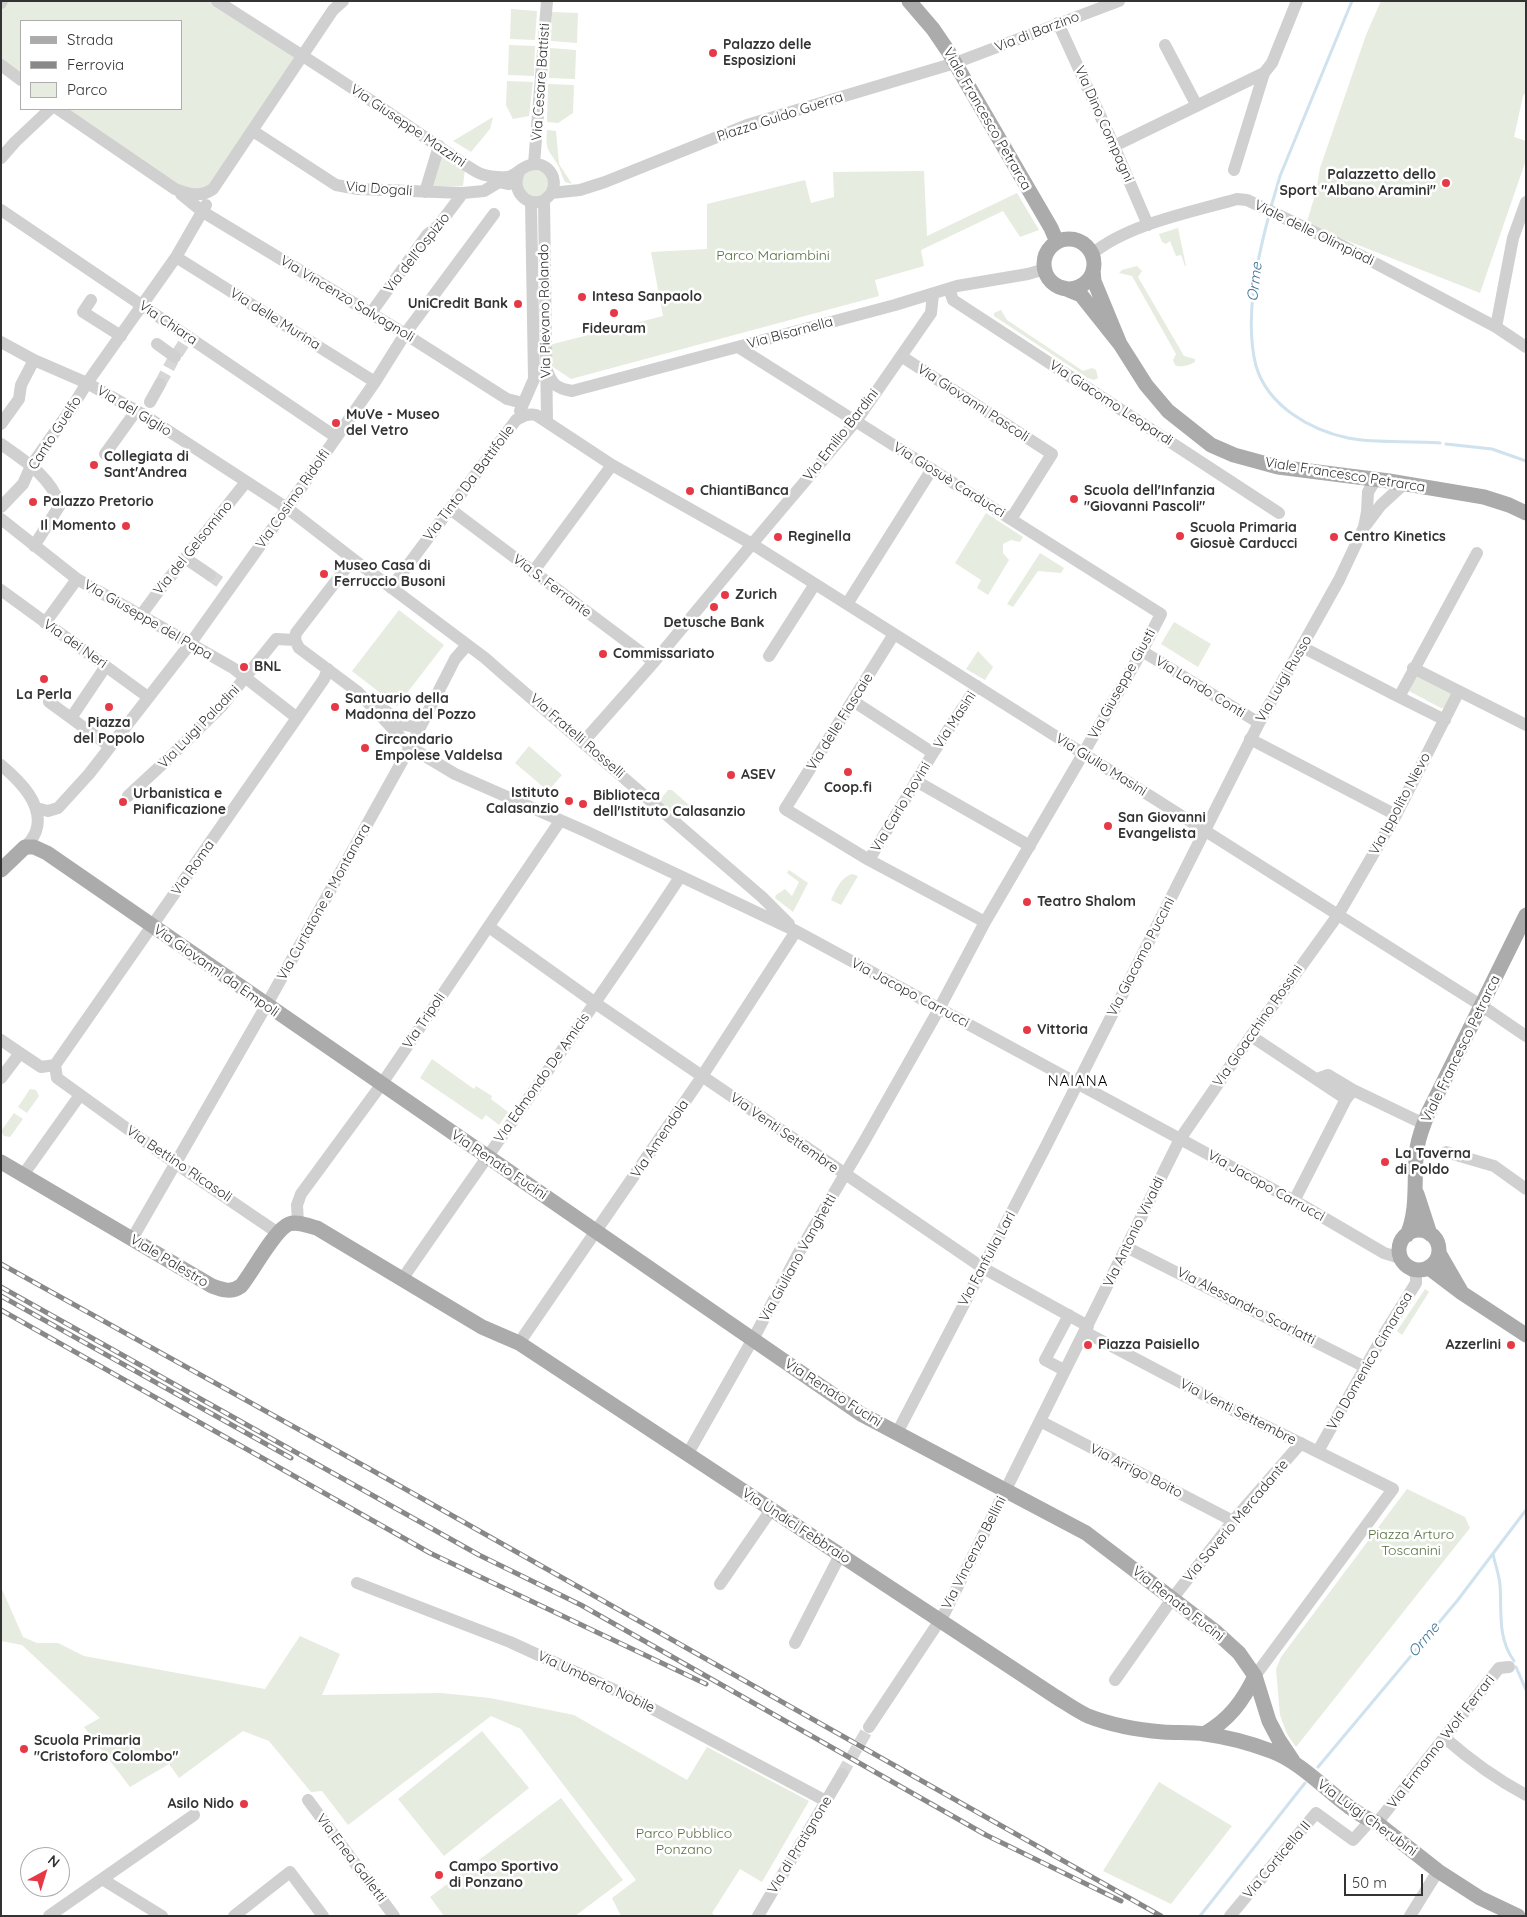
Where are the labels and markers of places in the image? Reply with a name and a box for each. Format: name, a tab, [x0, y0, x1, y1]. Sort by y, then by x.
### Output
place label: Palazzo delle Esposizioni	[723, 37, 812, 70]
marker: Palazzo delle Esposizioni	[707, 47, 719, 59]
place label: Palazzetto dello Sport "Albano Aramini"	[1280, 167, 1436, 200]
marker: Palazzetto dello Sport "Albano Aramini"	[1440, 177, 1452, 189]
place label: Intesa Sanpaolo	[592, 289, 702, 305]
marker: Intesa Sanpaolo	[576, 291, 588, 303]
place label: UniCredit Bank	[408, 296, 508, 312]
marker: UniCredit Bank	[512, 298, 524, 310]
marker: Fideuram	[608, 307, 620, 319]
place label: Fideuram	[582, 321, 646, 337]
place label: MuVe - Museo del Vetro	[346, 407, 440, 440]
marker: MuVe - Museo del Vetro	[330, 417, 342, 429]
place label: Collegiata di Sant'Andrea	[104, 449, 189, 482]
marker: Collegiata di Sant'Andrea	[88, 459, 100, 471]
place label: ChiantiBanca	[700, 483, 789, 499]
place label: Scuola dell'Infanzia "Giovanni Pascoli"	[1084, 483, 1215, 516]
marker: ChiantiBanca	[684, 485, 696, 497]
marker: Scuola dell'Infanzia "Giovanni Pascoli"	[1068, 493, 1080, 505]
place label: Palazzo Pretorio	[43, 494, 154, 510]
marker: Palazzo Pretorio	[27, 496, 39, 508]
place label: Il Momento	[40, 518, 116, 534]
marker: Il Momento	[120, 520, 132, 532]
place label: Scuola Primaria Giosuè Carducci	[1190, 520, 1297, 552]
place label: Reginella	[788, 529, 851, 545]
place label: Centro Kinetics	[1344, 529, 1446, 545]
marker: Scuola Primaria Giosuè Carducci	[1174, 530, 1186, 542]
marker: Reginella	[772, 531, 784, 543]
marker: Centro Kinetics	[1328, 531, 1340, 543]
place label: Museo Casa di Ferruccio Busoni	[334, 558, 445, 590]
marker: Museo Casa di Ferruccio Busoni	[318, 568, 330, 580]
place label: Zurich	[735, 587, 777, 603]
marker: Zurich	[719, 589, 731, 601]
marker: Detusche Bank	[708, 601, 720, 613]
place label: Detusche Bank	[663, 615, 765, 631]
place label: Commissariato	[613, 646, 715, 662]
marker: Commissariato	[597, 648, 609, 660]
place label: BNL	[254, 659, 281, 675]
marker: BNL	[238, 661, 250, 673]
marker: La Perla	[38, 673, 50, 685]
place label: La Perla	[16, 687, 72, 703]
place label: Santuario della Madonna del Pozzo	[345, 691, 476, 724]
marker: Piazza del Popolo	[103, 701, 115, 713]
marker: Santuario della Madonna del Pozzo	[329, 701, 341, 713]
place label: Piazza del Popolo	[73, 715, 145, 748]
place label: Circondario Empolese Valdelsa	[375, 732, 502, 764]
marker: Circondario Empolese Valdelsa	[359, 742, 371, 754]
marker: Coop.fi	[842, 766, 854, 778]
place label: ASEV	[741, 767, 776, 783]
marker: ASEV	[725, 769, 737, 781]
place label: Coop.fi	[824, 780, 872, 796]
place label: Istituto Calasanzio	[486, 785, 559, 818]
place label: Urbanistica e Pianificazione	[133, 786, 226, 819]
place label: Biblioteca dell'Istituto Calasanzio	[593, 788, 745, 820]
marker: Istituto Calasanzio	[563, 795, 575, 807]
marker: Urbanistica e Pianificazione	[117, 796, 129, 808]
marker: Biblioteca dell'Istituto Calasanzio	[577, 798, 589, 810]
place label: San Giovanni Evangelista	[1118, 810, 1206, 842]
marker: San Giovanni Evangelista	[1102, 820, 1114, 832]
place label: Teatro Shalom	[1037, 894, 1136, 910]
marker: Teatro Shalom	[1021, 896, 1033, 908]
place label: Vittoria	[1037, 1022, 1088, 1038]
marker: Vittoria	[1021, 1024, 1033, 1036]
place label: La Taverna di Poldo	[1395, 1146, 1471, 1178]
marker: La Taverna di Poldo	[1379, 1156, 1391, 1168]
place label: Piazza Paisiello	[1098, 1337, 1200, 1353]
place label: Azzerlini	[1446, 1337, 1501, 1353]
marker: Piazza Paisiello	[1082, 1339, 1094, 1351]
marker: Azzerlini	[1505, 1339, 1517, 1351]
place label: Scuola Primaria "Cristoforo Colombo"	[34, 1733, 179, 1765]
marker: Scuola Primaria "Cristoforo Colombo"	[18, 1743, 30, 1755]
place label: Asilo Nido	[168, 1796, 234, 1812]
marker: Asilo Nido	[238, 1798, 250, 1810]
place label: Campo Sportivo di Ponzano	[449, 1859, 558, 1891]
marker: Campo Sportivo di Ponzano	[433, 1869, 445, 1881]

